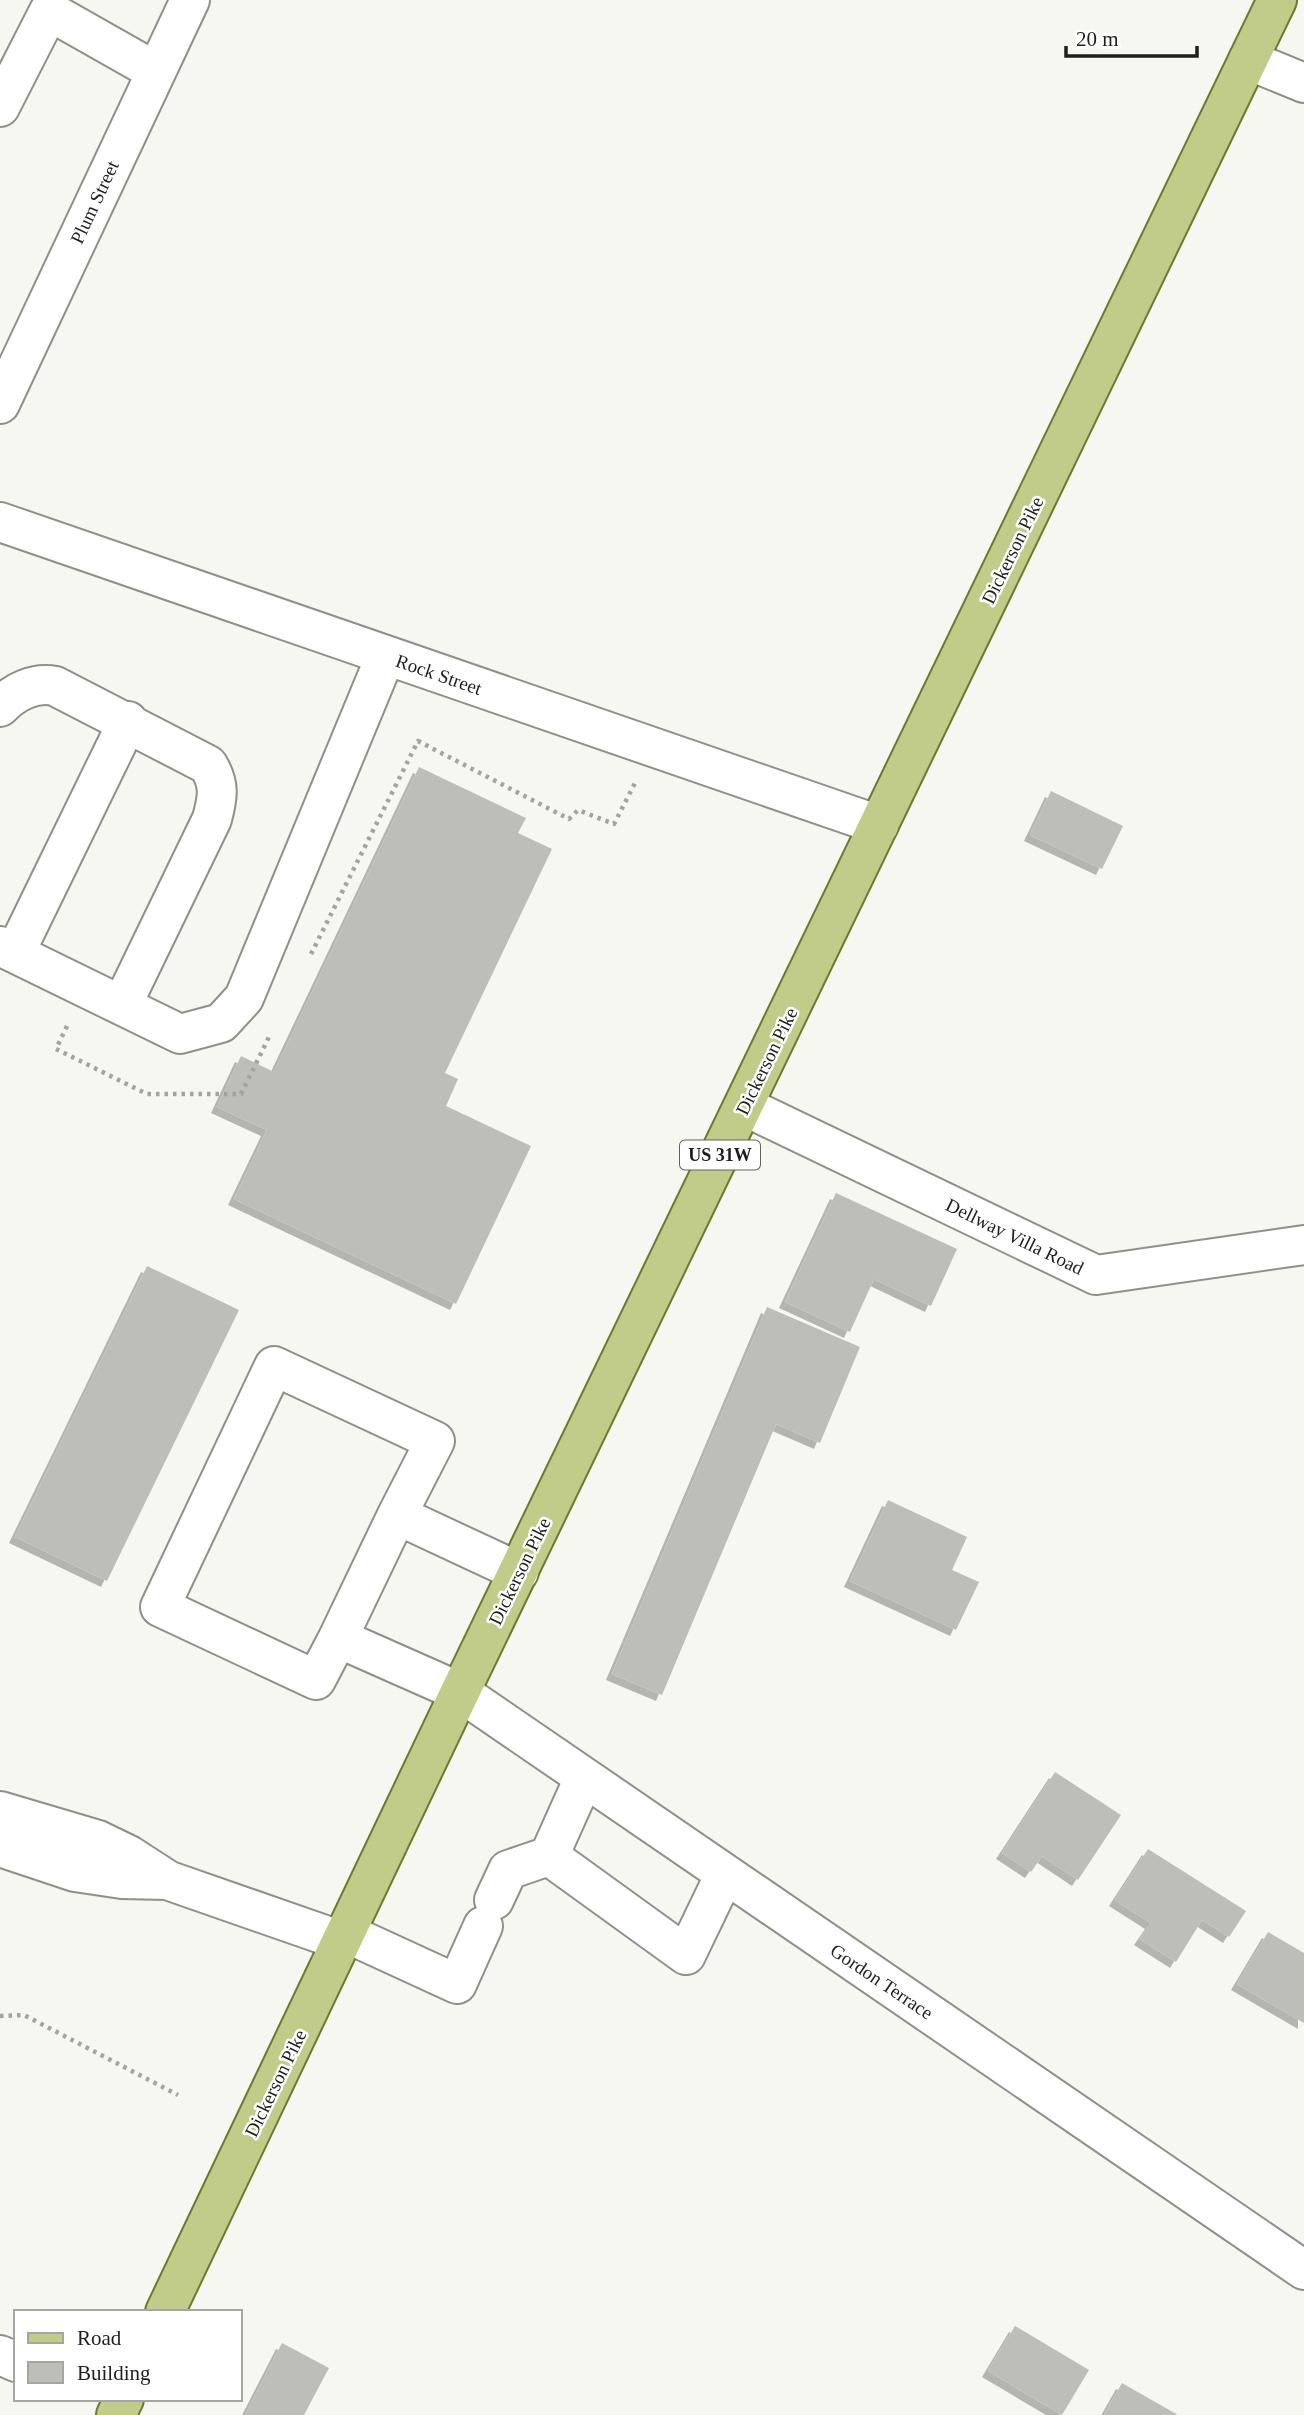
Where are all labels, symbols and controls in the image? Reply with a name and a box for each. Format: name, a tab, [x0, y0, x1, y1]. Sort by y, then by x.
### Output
scale bar	[1066, 14, 1197, 58]
text: 20 m	[1076, 27, 1119, 51]
street label: Plum Street	[66, 157, 123, 247]
street label: Dickerson Pike	[977, 493, 1047, 607]
street label: Rock Street	[393, 650, 485, 699]
street label: Dickerson Pike	[731, 1004, 801, 1118]
road number: US 31W	[680, 1140, 760, 1170]
street label: Dellway Villa Road	[943, 1194, 1087, 1279]
street label: Dickerson Pike	[484, 1514, 554, 1628]
street label: Gordon Terrace	[826, 1939, 937, 2023]
street label: Dickerson Pike	[240, 2026, 310, 2140]
legend	[14, 2310, 242, 2401]
text: Road	[77, 2326, 122, 2350]
text: Building	[77, 2361, 151, 2385]

